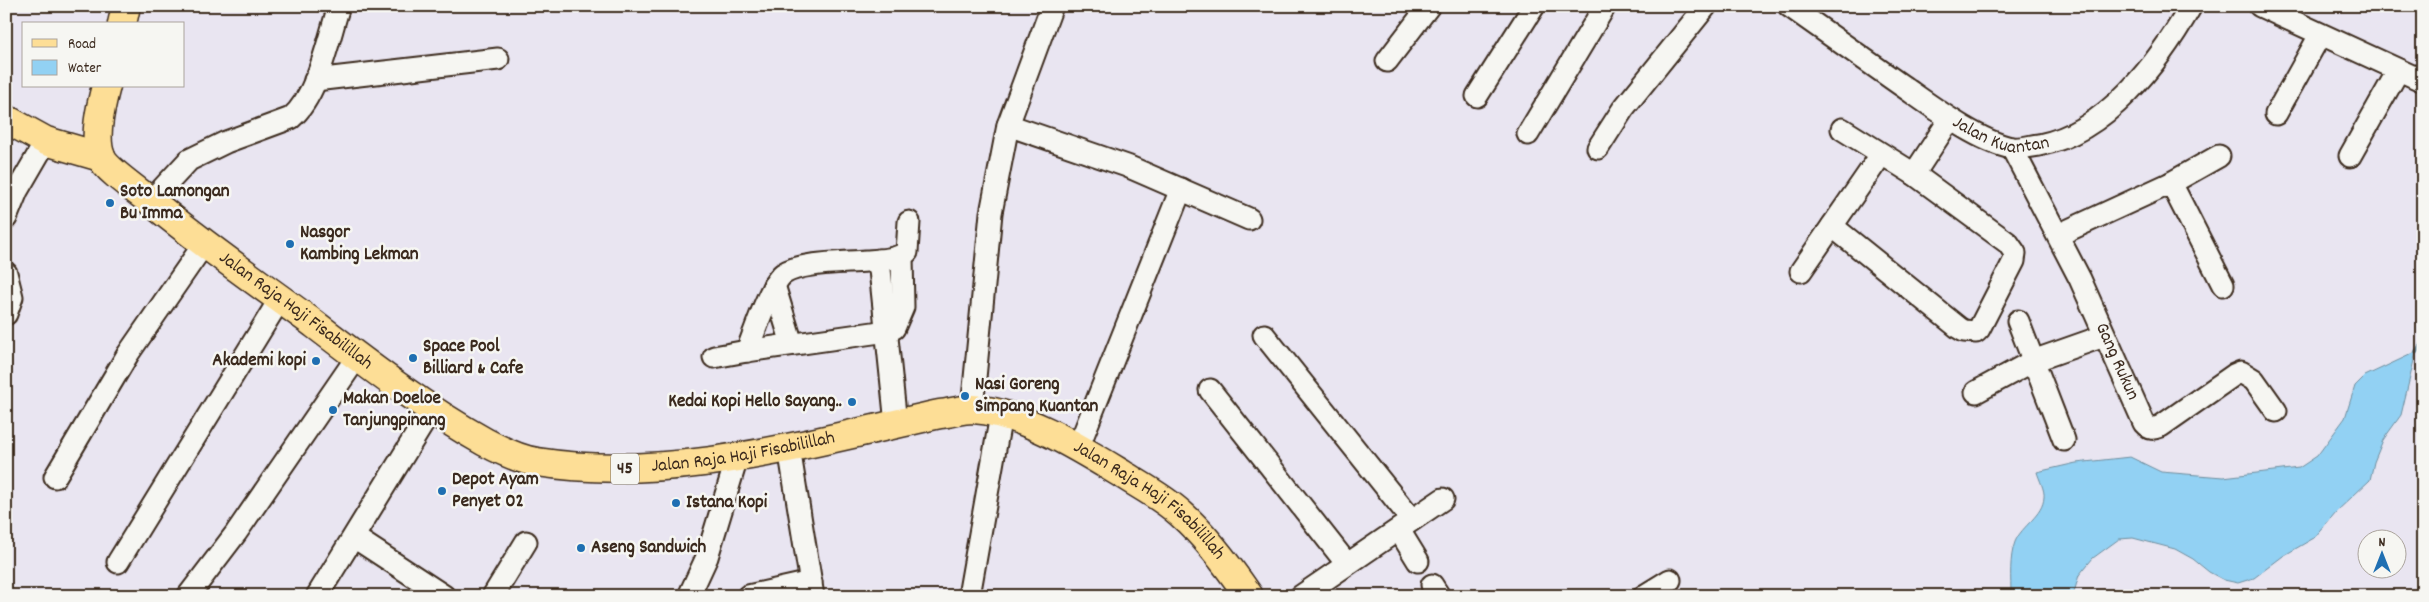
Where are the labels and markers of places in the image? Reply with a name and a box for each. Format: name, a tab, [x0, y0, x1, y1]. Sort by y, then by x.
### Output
place label: Soto Lamongan Bu Imma	[120, 179, 230, 228]
marker: Soto Lamongan Bu Imma	[104, 197, 116, 209]
place label: Nasgor Kambing Lekman	[300, 220, 419, 269]
marker: Nasgor Kambing Lekman	[284, 238, 296, 250]
place label: Space Pool Billiard & Cafe	[423, 334, 523, 383]
place label: Akademi kopi	[212, 348, 307, 375]
marker: Space Pool Billiard & Cafe	[407, 352, 419, 364]
marker: Akademi kopi	[310, 355, 322, 367]
place label: Nasi Goreng Simpang Kuantan	[975, 372, 1099, 421]
place label: Makan Doeloe Tanjungpinang	[343, 386, 446, 435]
place label: Kedai Kopi Hello Sayang..	[668, 389, 842, 416]
marker: Nasi Goreng Simpang Kuantan	[959, 390, 971, 402]
marker: Kedai Kopi Hello Sayang..	[846, 396, 858, 408]
marker: Makan Doeloe Tanjungpinang	[327, 404, 339, 416]
place label: Depot Ayam Penyet 02	[452, 467, 539, 516]
marker: Depot Ayam Penyet 02	[436, 485, 448, 497]
place label: Istana Kopi	[686, 490, 768, 517]
marker: Istana Kopi	[670, 497, 682, 509]
place label: Aseng Sandwich	[591, 535, 707, 562]
marker: Aseng Sandwich	[575, 542, 587, 554]

